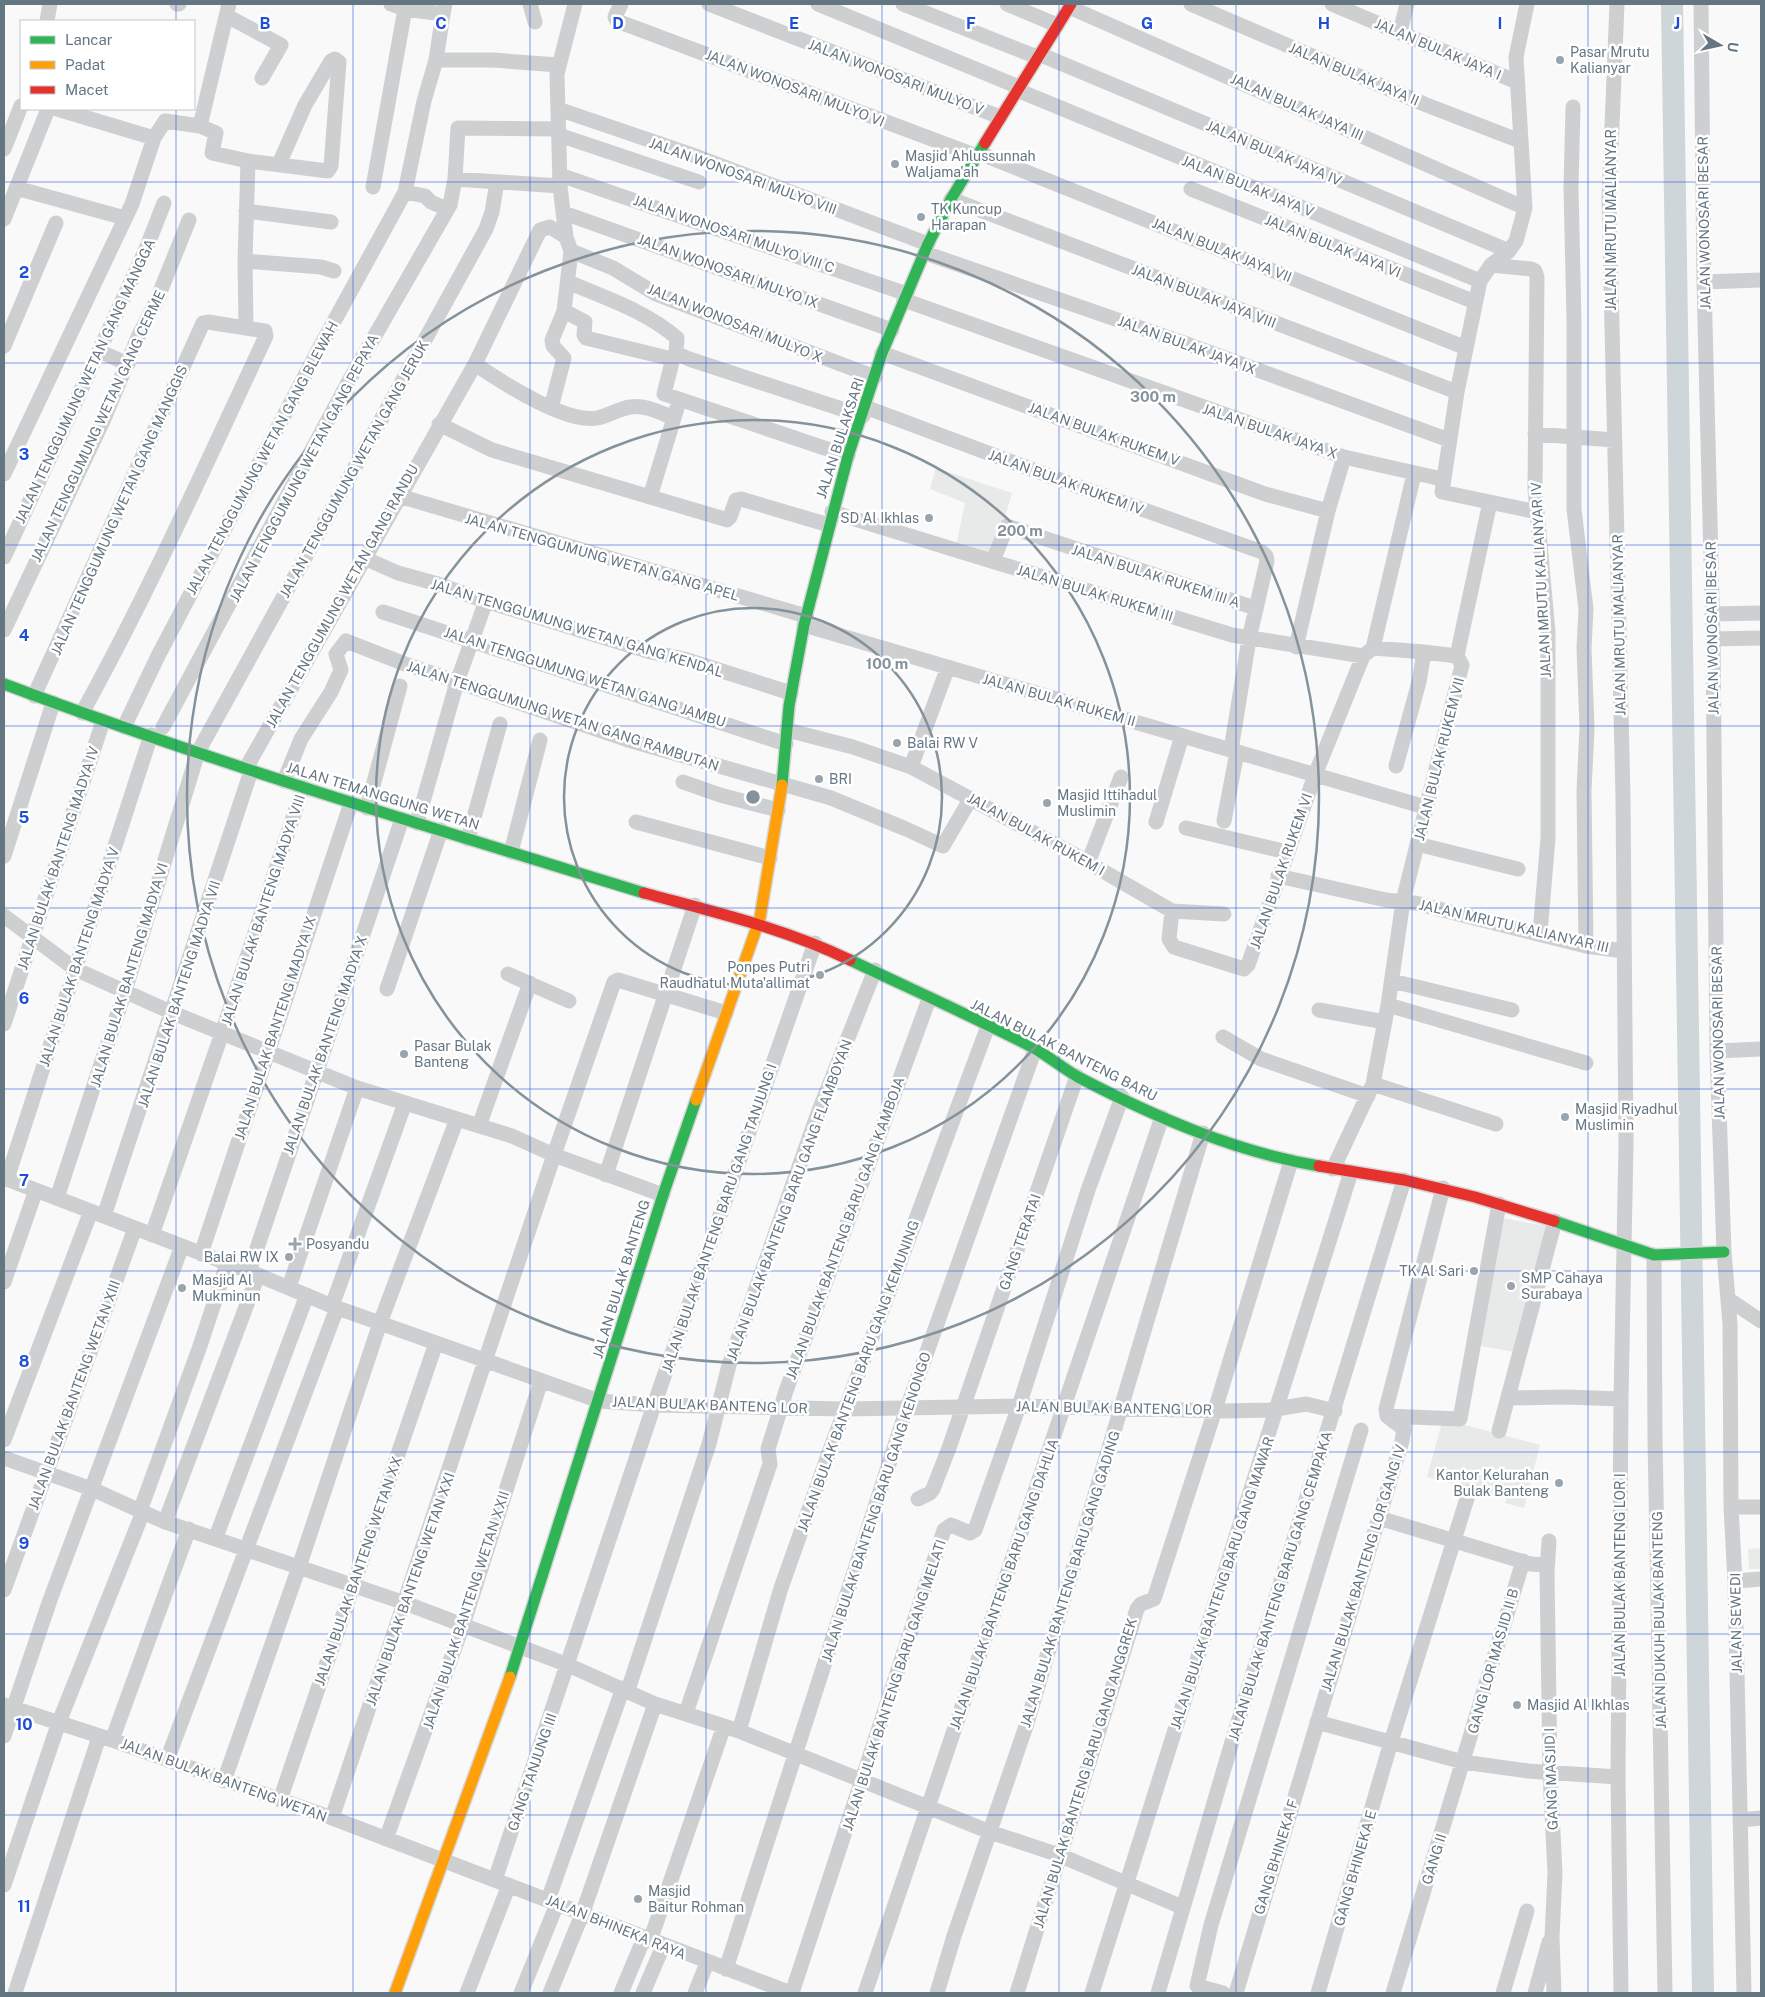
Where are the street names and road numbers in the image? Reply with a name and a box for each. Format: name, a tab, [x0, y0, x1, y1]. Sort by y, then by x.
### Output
street label: JALAN BULAK JAYA I	[1372, 15, 1504, 83]
street label: JALAN WONOSARI MULYO V	[806, 36, 987, 118]
street label: JALAN BULAK JAYA II	[1286, 39, 1422, 109]
street label: JALAN WONOSARI MULYO VI	[703, 46, 887, 130]
street label: JALAN BULAK JAYA III	[1228, 70, 1366, 144]
street label: JALAN BULAK JAYA IV	[1204, 117, 1345, 189]
street label: JALAN MRUTU MALIANYAR	[1603, 129, 1619, 311]
street label: JALAN WONOSARI MULYO VIII	[647, 135, 839, 217]
street label: JALAN WONOSARI BESAR	[1694, 136, 1714, 310]
street label: JALAN BULAK JAYA V	[1180, 152, 1317, 220]
street label: JALAN WONOSARI MULYO VIII C	[631, 192, 837, 276]
street label: JALAN BULAK JAYA VI	[1263, 211, 1403, 281]
street label: JALAN BULAK JAYA VII	[1150, 215, 1294, 285]
street label: JALAN WONOSARI MULYO IX	[635, 231, 821, 311]
street label: JALAN TENGGUMUNG WETAN GANG MANGGA	[12, 236, 158, 526]
street label: JALAN BULAK JAYA VIII	[1130, 261, 1278, 331]
street label: JALAN WONOSARI MULYO X	[645, 281, 825, 366]
street label: JALAN TENGGUMUNG WETAN GANG CERME	[28, 288, 168, 564]
street label: JALAN BULAK JAYA IX	[1116, 313, 1259, 378]
street label: JALAN TENGGUMUNG WETAN GANG BLEWAH	[183, 318, 341, 598]
street label: JALAN TENGGUMUNG WETAN GANG PEPAYA	[226, 331, 382, 605]
street label: JALAN TENGGUMUNG WETAN GANG JERUK	[276, 337, 432, 600]
street label: JALAN TENGGUMUNG WETAN GANG MANGGIS	[48, 363, 190, 657]
street label: JALAN BULAKSARI	[813, 376, 867, 500]
street label: JALAN BULAK RUKEM V	[1026, 399, 1182, 469]
street label: JALAN BULAK JAYA X	[1200, 400, 1340, 462]
street label: JALAN BULAK RUKEM IV	[986, 446, 1146, 518]
street label: JALAN TENGGUMUNG WETAN GANG RANDU	[263, 462, 421, 730]
street label: JALAN MRUTU KALIANYAR IV	[1528, 481, 1554, 678]
street label: JALAN TENGGUMUNG WETAN GANG APEL	[463, 510, 741, 604]
street label: JALAN MRUTU MALIANYAR	[1609, 534, 1629, 716]
street label: JALAN BULAK RUKEM III A	[1070, 541, 1242, 611]
street label: JALAN WONOSARI BESAR	[1702, 541, 1722, 715]
street label: JALAN BULAK RUKEM III	[1015, 561, 1175, 625]
street label: JALAN TENGGUMUNG WETAN GANG KENDAL	[429, 576, 725, 680]
street label: JALAN TENGGUMUNG WETAN GANG JAMBU	[442, 624, 728, 730]
street label: JALAN TENGGUMUNG WETAN GANG RAMBUTAN	[405, 658, 721, 774]
street label: JALAN BULAK RUKEM II	[981, 670, 1137, 730]
street label: JALAN BULAK RUKEM VII	[1411, 676, 1467, 842]
street label: JALAN BULAK BANTENG MADYA IV	[14, 744, 102, 972]
street label: JALAN TEMANGGUNG WETAN	[284, 759, 482, 833]
street label: JALAN BULAK RUKEM I	[965, 790, 1107, 878]
street label: JALAN BULAK RUKEM VI	[1247, 791, 1315, 951]
street label: JALAN BULAK BANTENG MADYA VIII	[218, 793, 308, 1027]
street label: JALAN BULAK BANTENG MADYA V	[36, 845, 122, 1069]
street label: JALAN BULAK BANTENG MADYA VI	[87, 861, 171, 1089]
street label: JALAN BULAK BANTENG MADYA VII	[135, 878, 223, 1110]
street label: JALAN MRUTU KALIANYAR III	[1418, 896, 1610, 956]
street label: JALAN BULAK BANTENG MADYA IX	[231, 914, 319, 1142]
street label: JALAN BULAK BANTENG MADYA X	[280, 933, 370, 1157]
street label: JALAN WONOSARI BESAR	[1708, 946, 1728, 1120]
street label: JALAN BULAK BANTENG BARU	[968, 996, 1160, 1104]
street label: JALAN BULAK BANTENG BARU GANG FLAMBOYAN	[723, 1037, 855, 1363]
street label: JALAN BULAK BANTENG BARU GANG TANJUNG I	[658, 1061, 780, 1375]
street label: JALAN BULAK BANTENG BARU GANG KAMBOJA	[783, 1074, 907, 1382]
street label: GANG TERATAI	[996, 1192, 1044, 1292]
street label: JALAN BULAK BANTENG	[589, 1198, 653, 1360]
street label: JALAN BULAK BANTENG BARU GANG KEMUNING	[794, 1218, 922, 1534]
street label: JALAN BULAK BANTENG WETAN XIII	[25, 1278, 123, 1512]
street label: JALAN BULAK BANTENG BARU GANG KENONGO	[818, 1350, 934, 1664]
street label: JALAN BULAK BANTENG LOR	[612, 1394, 808, 1416]
street label: JALAN BULAK BANTENG LOR	[1016, 1398, 1212, 1418]
street label: JALAN BULAK BANTENG BARU GANG GADING	[1017, 1429, 1123, 1729]
street label: JALAN BULAK BANTENG BARU GANG CEMPAKA	[1225, 1429, 1335, 1743]
street label: JALAN BULAK BANTENG BARU GANG MAWAR	[1167, 1435, 1277, 1731]
street label: JALAN BULAK BANTENG BARU GANG DAHLIA	[947, 1436, 1062, 1732]
street label: JALAN BULAK BANTENG LOR GANG IV	[1318, 1442, 1408, 1693]
street label: JALAN BULAK BANTENG WETAN XX	[311, 1454, 405, 1688]
street label: JALAN BULAK BANTENG WETAN XXI	[362, 1470, 458, 1708]
street label: JALAN BULAK BANTENG LOR I	[1612, 1473, 1628, 1677]
street label: JALAN BULAK BANTENG WETAN XXII	[420, 1489, 512, 1731]
street label: JALAN DUKUH BULAK BANTENG	[1649, 1511, 1669, 1729]
street label: JALAN BULAK BANTENG BARU GANG MELATI	[839, 1537, 949, 1833]
street label: JALAN SEWEDI	[1727, 1572, 1745, 1674]
street label: GANG LOR MASJID II B	[1465, 1587, 1521, 1735]
street label: JALAN BULAK BANTENG BARU GANG ANGGREK	[1030, 1616, 1140, 1930]
street label: GANG TANJUNG III	[504, 1711, 560, 1833]
street label: GANG MASJID I	[1541, 1728, 1561, 1830]
street label: JALAN BULAK BANTENG WETAN	[119, 1735, 329, 1825]
street label: GANG BHINEKA F	[1251, 1798, 1301, 1916]
street label: GANG BHINEKA E	[1331, 1808, 1379, 1928]
street label: GANG II	[1419, 1832, 1449, 1886]
street label: JALAN BHINEKA RAYA	[544, 1892, 688, 1962]

